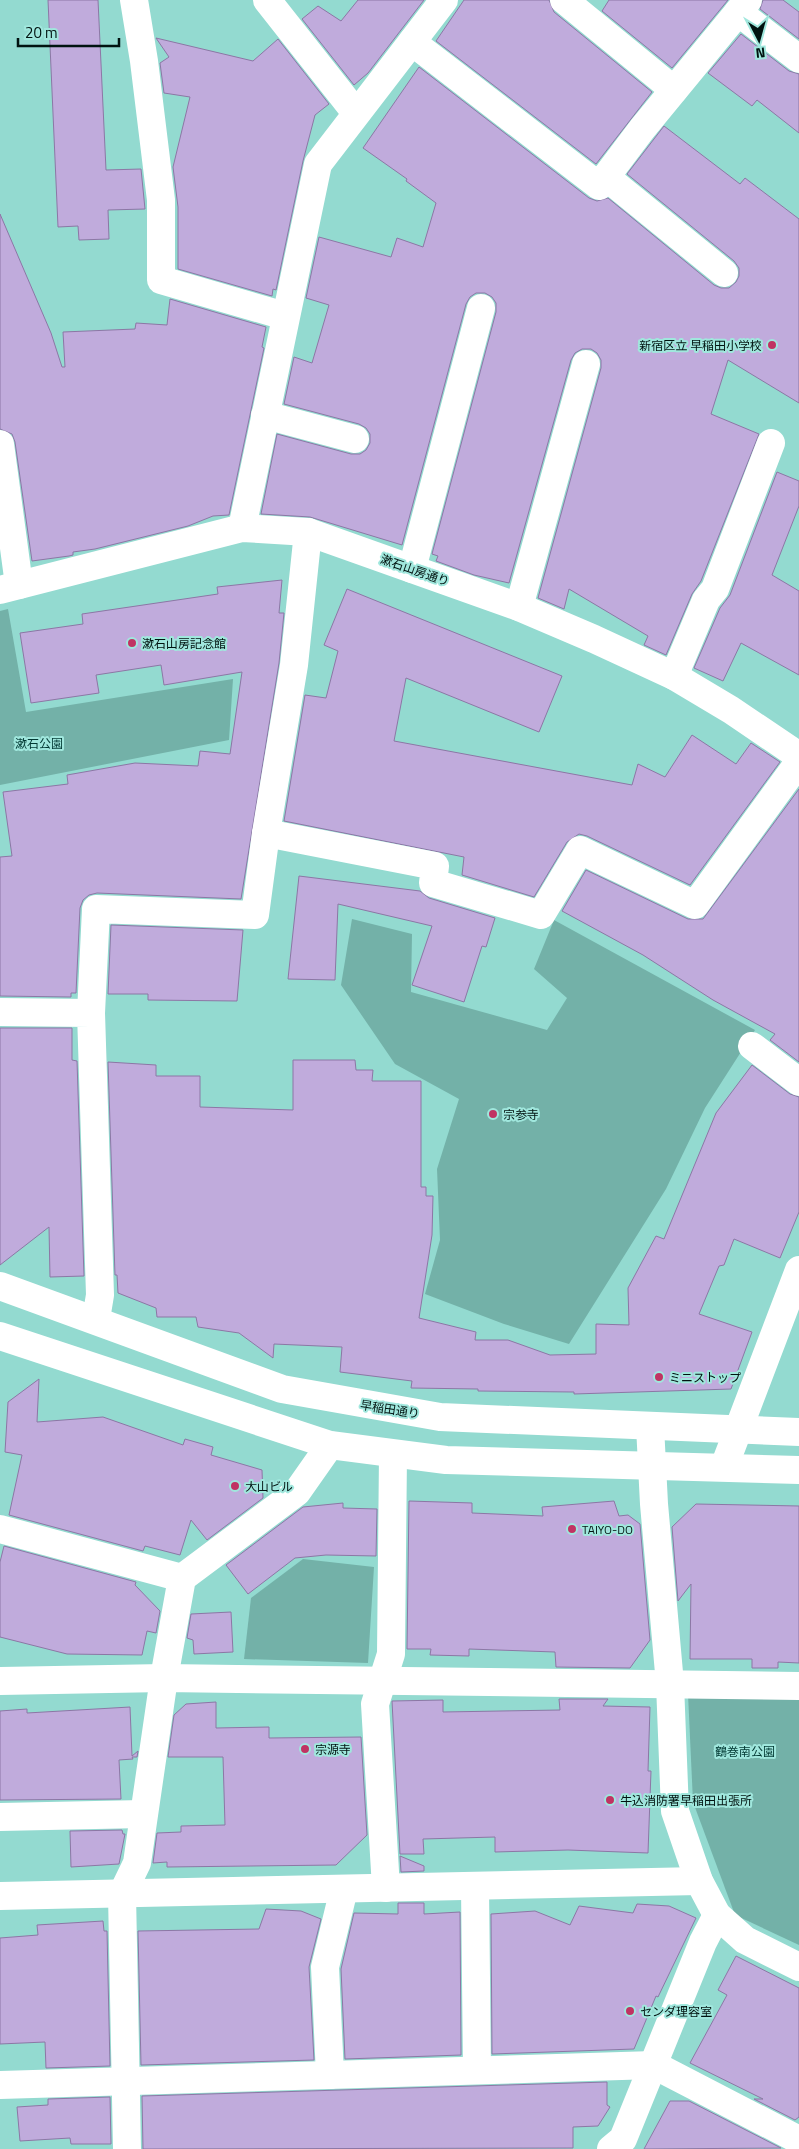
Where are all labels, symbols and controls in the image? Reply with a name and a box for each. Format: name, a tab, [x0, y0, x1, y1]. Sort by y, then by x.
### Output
scale bar	[18, 15, 119, 47]
north arrow	[734, 15, 784, 65]
text: 20 m	[25, 21, 58, 44]
text: N	[754, 42, 766, 64]
place label: 新宿区立 早稲田小学校	[639, 336, 762, 355]
marker: 新宿区立 早稲田小学校	[766, 339, 778, 351]
street label: 漱石山房通り	[378, 549, 452, 591]
place label: 漱石山房記念館	[142, 634, 226, 653]
marker: 漱石山房記念館	[126, 637, 138, 649]
park label: 漱石公園	[15, 734, 63, 753]
place label: 宗参寺	[503, 1105, 539, 1124]
marker: 宗参寺	[487, 1108, 499, 1120]
place label: ミニストップ	[669, 1368, 741, 1387]
marker: ミニストップ	[653, 1371, 665, 1383]
street label: 早稲田通り	[359, 1395, 421, 1423]
place label: 大山ビル	[245, 1477, 293, 1496]
marker: 大山ビル	[229, 1480, 241, 1492]
place label: TAIYO-DO	[582, 1520, 633, 1539]
marker: TAIYO-DO	[566, 1523, 578, 1535]
place label: 宗源寺	[315, 1740, 351, 1759]
park label: 鶴巻南公園	[715, 1742, 775, 1761]
marker: 宗源寺	[299, 1743, 311, 1755]
place label: 牛込消防署早稲田出張所	[620, 1791, 752, 1810]
marker: 牛込消防署早稲田出張所	[604, 1794, 616, 1806]
place label: センダ理容室	[640, 2002, 712, 2021]
marker: センダ理容室	[624, 2005, 636, 2017]

